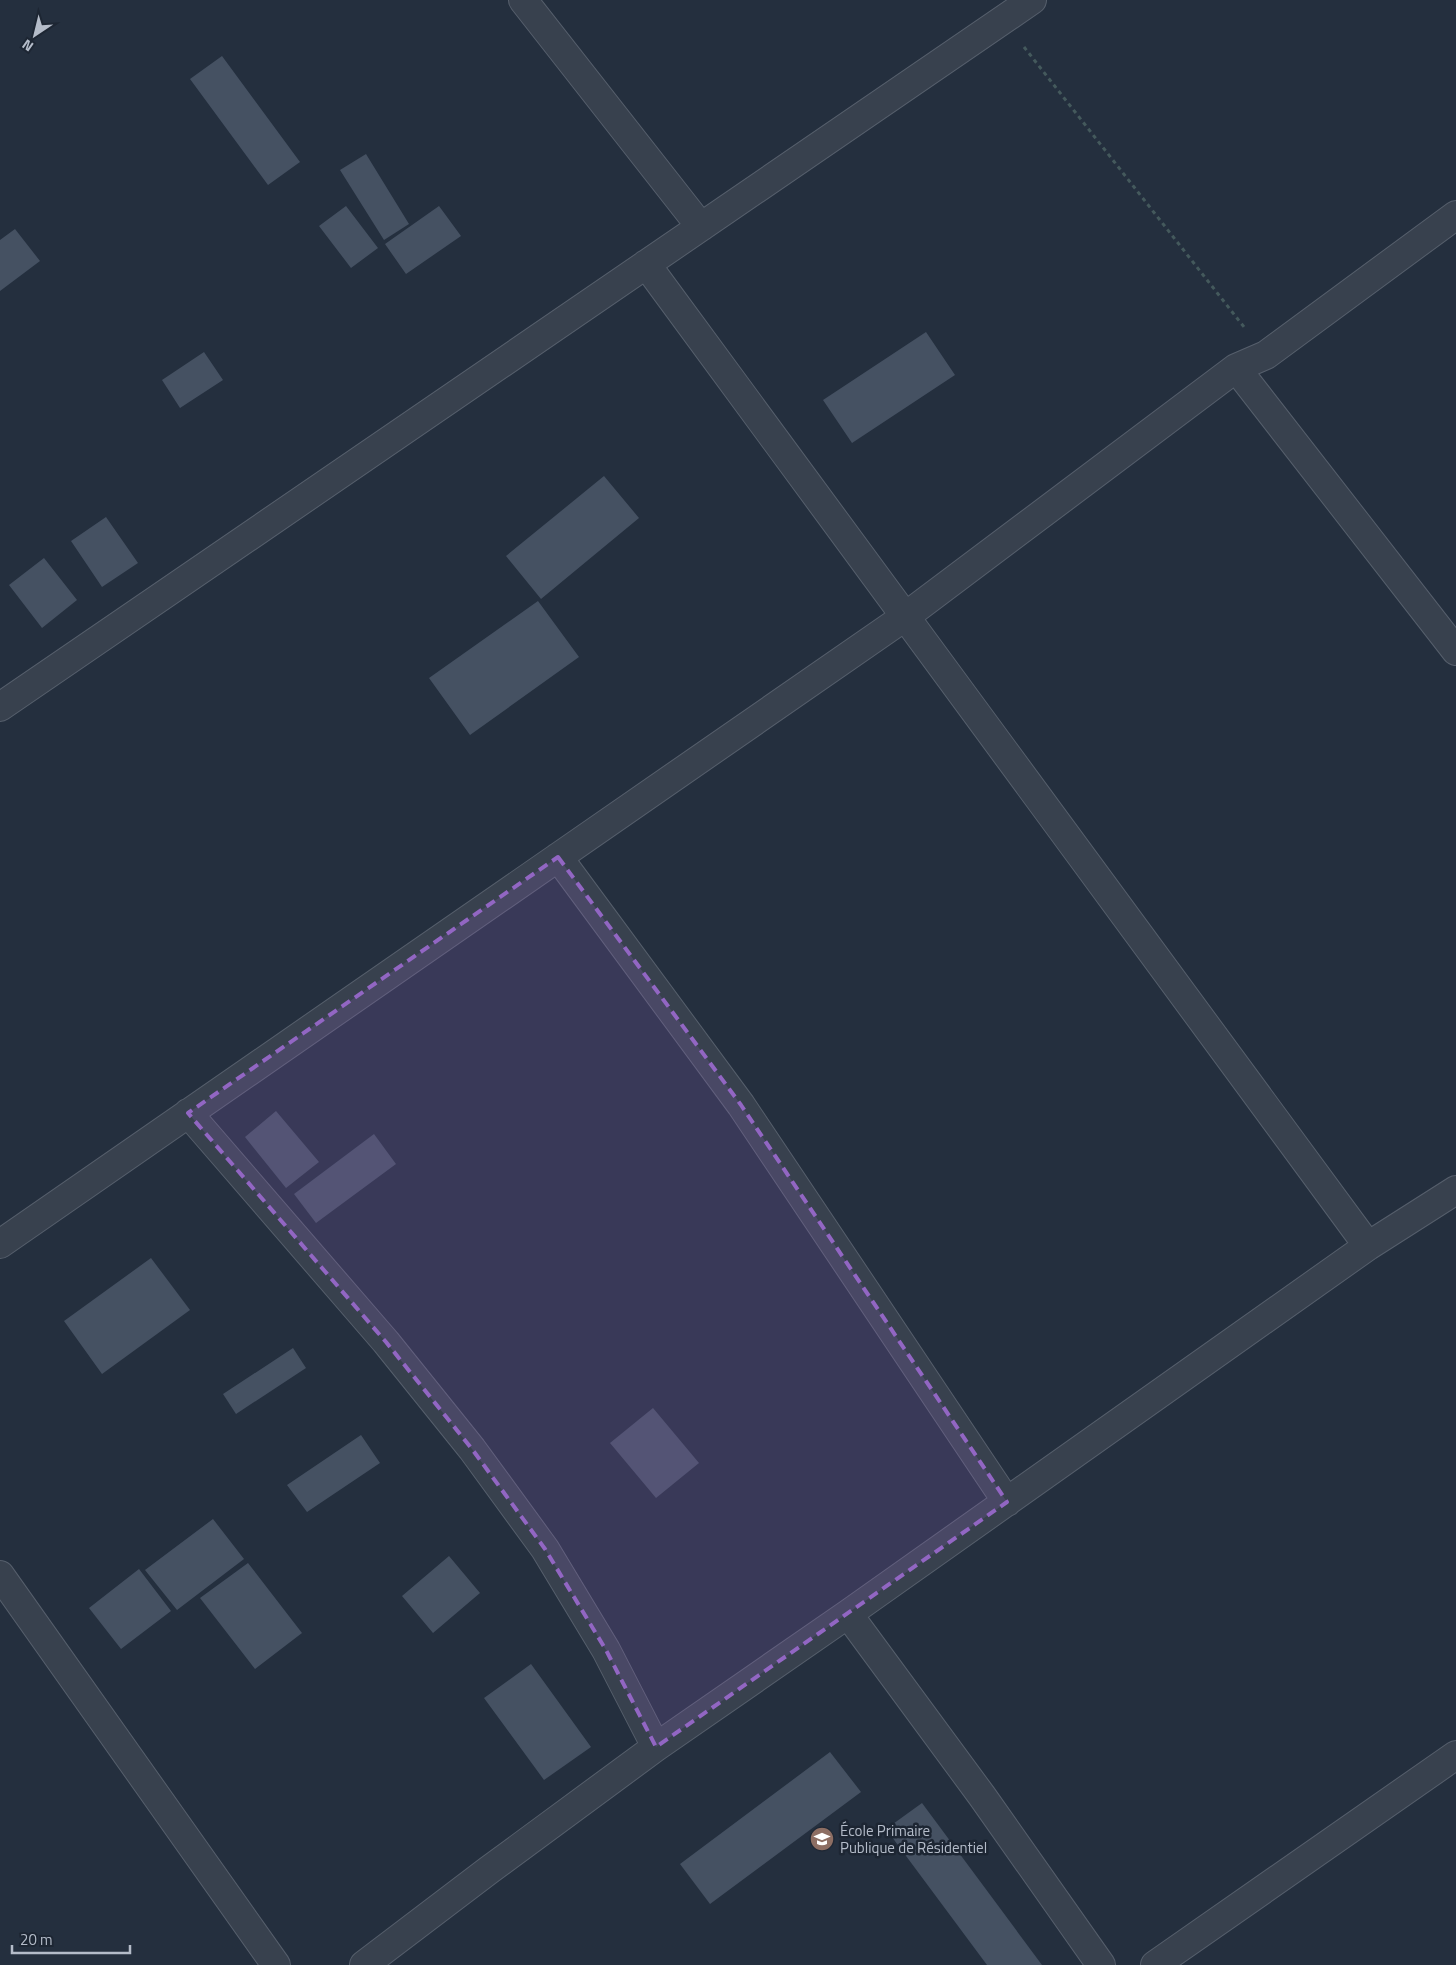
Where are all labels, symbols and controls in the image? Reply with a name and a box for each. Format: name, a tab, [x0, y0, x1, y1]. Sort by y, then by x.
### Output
north arrow	[10, 10, 60, 60]
text: N	[17, 35, 37, 57]
place label: École Primaire Publique de Résidentiel	[840, 1819, 987, 1859]
school or university icon: École Primaire Publique de Résidentiel	[809, 1826, 835, 1852]
scale bar	[12, 1922, 130, 1954]
text: 20 m	[20, 1928, 53, 1951]

